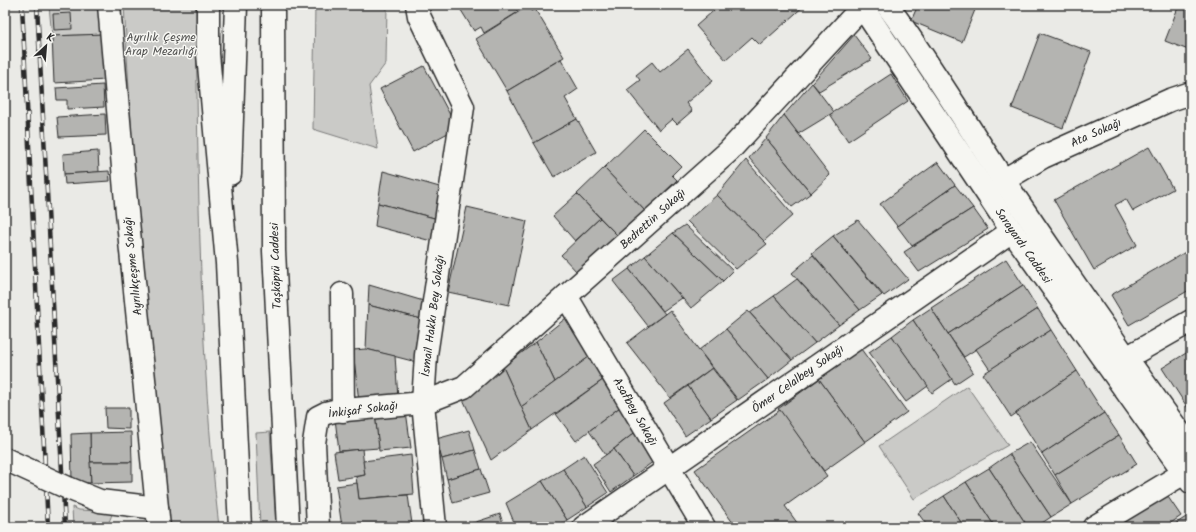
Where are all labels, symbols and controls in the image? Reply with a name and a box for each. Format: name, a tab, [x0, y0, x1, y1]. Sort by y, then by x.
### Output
north arrow	[26, 26, 66, 66]
text: K	[43, 28, 57, 48]
park label: Ayrılık Çeşme Arap Mezarlığı	[125, 28, 197, 61]
street label: Ata Sokağı	[1067, 113, 1125, 153]
street label: Bedrettin Sokağı	[616, 184, 690, 254]
street label: Sarayardı Caddesi	[990, 204, 1057, 289]
street label: Ayrılıkçeşme Sokağı	[118, 216, 148, 316]
street label: Taşköprü Caddesi	[265, 221, 287, 310]
street label: İsmail Hakkı Bey Sokağı	[416, 254, 450, 378]
street label: Ömer Celalbey Sokağı	[748, 340, 848, 418]
street label: Asafbey Sokağı	[608, 374, 662, 450]
street label: İnkişaf Sokağı	[327, 396, 399, 424]

